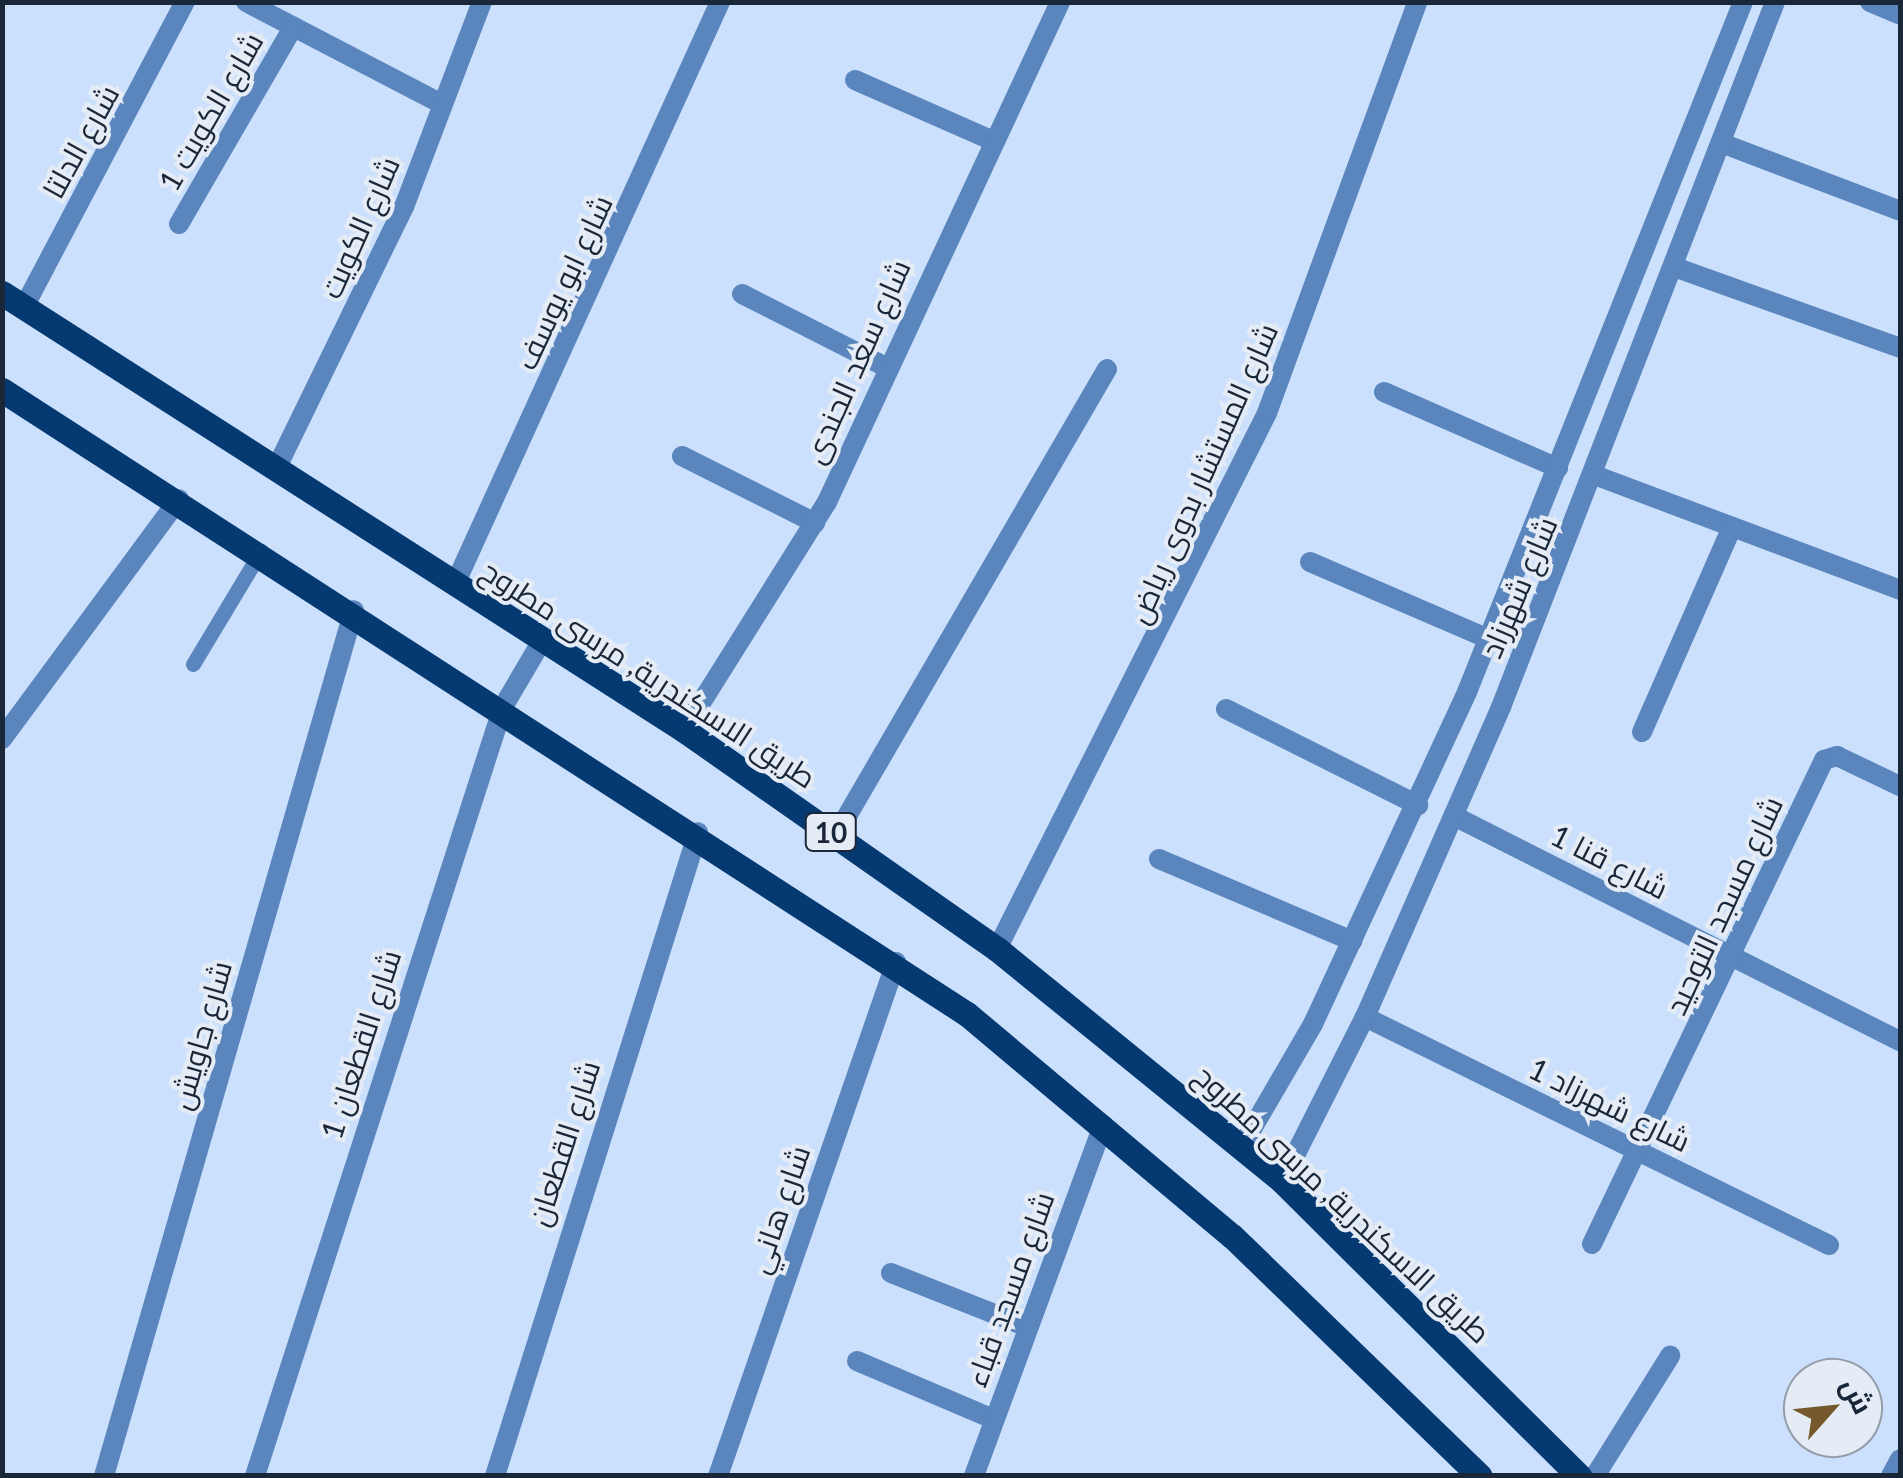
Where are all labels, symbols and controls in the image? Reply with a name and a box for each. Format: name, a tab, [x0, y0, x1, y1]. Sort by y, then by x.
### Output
street label: شارع الكويت 1	[150, 25, 270, 197]
street label: شارع الدلتا	[34, 78, 126, 204]
street label: شارع الكويت	[312, 150, 406, 304]
street label: شارع ابو يوسف	[507, 189, 619, 375]
street label: شارع سعد الجندى	[795, 253, 917, 469]
street label: شارع المستشار بدوى رياض	[1119, 317, 1285, 629]
street label: شارع شهرزاد	[1472, 511, 1564, 663]
street label: طريق الاسكندرية, مرسى مطروح	[475, 551, 823, 795]
street label: شارع مسجد التوحيد	[1657, 790, 1789, 1020]
road number: 10	[804, 809, 858, 855]
street label: شارع قنا 1	[1545, 816, 1675, 906]
street label: شارع القطعان 1	[312, 945, 408, 1143]
street label: شارع جاويش	[162, 956, 238, 1114]
street label: شارع شهرزاد 1	[1523, 1049, 1697, 1159]
street label: شارع القطعان	[519, 1056, 607, 1230]
street label: طريق الاسكندرية, مرسى مطروح	[1187, 1056, 1499, 1350]
street label: شارع هاني	[739, 1140, 817, 1278]
street label: شارع مسجد قباء	[957, 1187, 1061, 1391]
north arrow	[1783, 1358, 1883, 1458]
text: ش	[1835, 1372, 1881, 1419]

